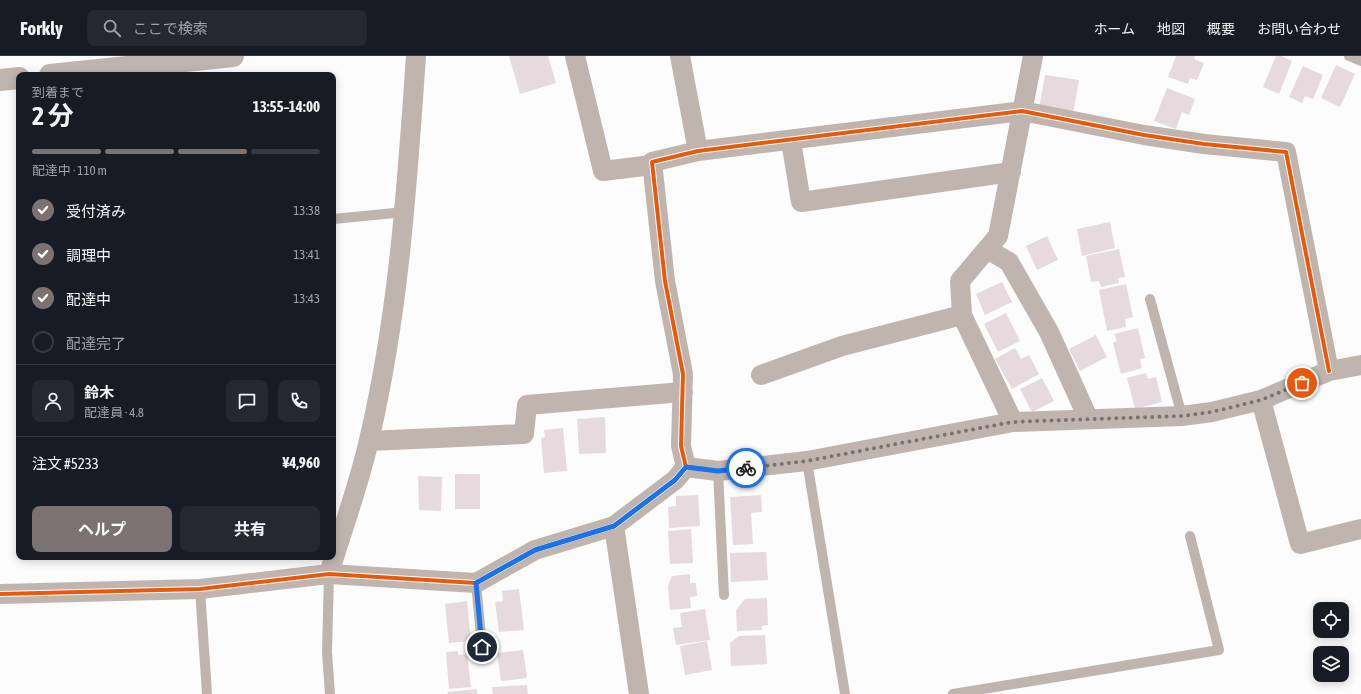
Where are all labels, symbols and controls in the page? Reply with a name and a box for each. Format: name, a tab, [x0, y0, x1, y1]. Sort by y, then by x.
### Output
search box	[87, 10, 367, 46]
text: Forkly	[20, 17, 63, 39]
icon: search	[101, 17, 123, 39]
text: ここで検索	[133, 20, 208, 37]
text: ホーム	[1093, 21, 1135, 37]
text: 地図	[1157, 21, 1185, 37]
text: 概要	[1207, 21, 1235, 37]
text: お問い合わせ	[1257, 21, 1341, 37]
text: 到着まで	[32, 85, 84, 100]
text: 13:55–14:00	[253, 98, 320, 115]
text: 2 分	[32, 101, 74, 131]
text: 配達中 · 110 m	[32, 163, 107, 178]
icon: check	[32, 199, 54, 221]
text: 受付済み	[66, 203, 126, 220]
text: 13:38	[293, 203, 320, 218]
icon: check	[32, 243, 54, 265]
text: 調理中	[66, 247, 111, 264]
text: 13:41	[293, 247, 320, 262]
icon: check	[32, 287, 54, 309]
text: 配達中	[66, 291, 111, 308]
text: 13:43	[293, 291, 320, 306]
text: 配達完了	[66, 335, 126, 352]
pin	[1285, 366, 1319, 400]
icon: bag	[1291, 372, 1313, 394]
button: person	[32, 380, 74, 422]
button: chat	[226, 380, 268, 422]
button: phone	[278, 380, 320, 422]
text: 鈴木	[84, 384, 114, 401]
text: 配達員 · 4.8	[84, 405, 144, 420]
courier	[726, 448, 766, 488]
text: ¥4,960	[282, 454, 320, 471]
text: 注文 #5233	[32, 455, 99, 472]
icon: bike	[735, 457, 757, 479]
button: ヘルプ	[32, 506, 172, 552]
button: 共有	[180, 506, 320, 552]
map controls	[1313, 602, 1349, 682]
button: locate	[1313, 602, 1349, 638]
pin	[465, 630, 499, 664]
icon: home	[471, 636, 493, 658]
button: layers	[1313, 646, 1349, 682]

